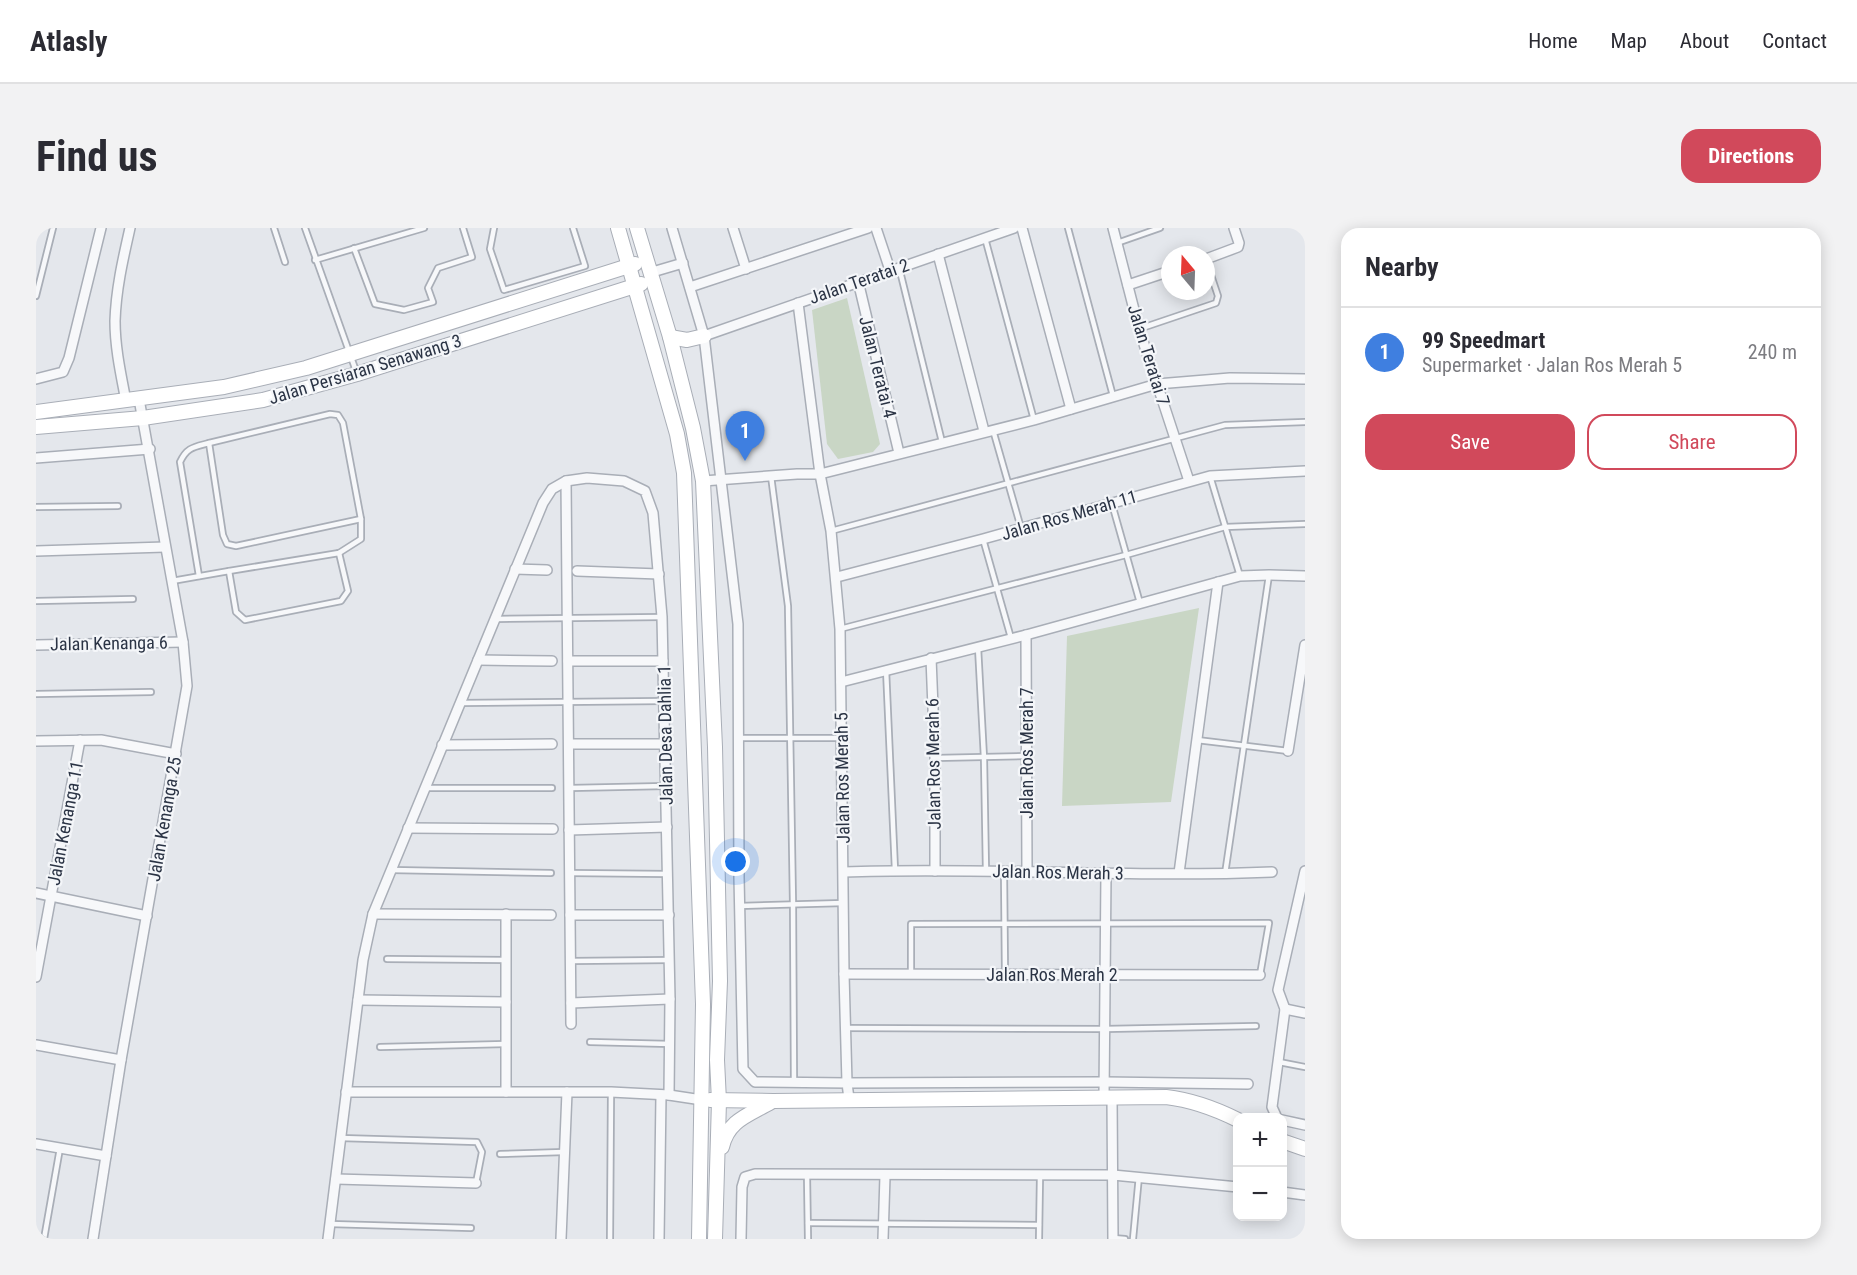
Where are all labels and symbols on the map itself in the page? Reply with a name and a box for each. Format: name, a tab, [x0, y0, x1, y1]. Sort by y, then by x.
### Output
north arrow	[1161, 246, 1215, 300]
street label: Jalan Teratai 2	[806, 254, 912, 308]
street label: Jalan Teratai 7	[1124, 302, 1174, 408]
street label: Jalan Teratai 4	[855, 314, 901, 420]
street label: Jalan Persiaran Senawang 3	[266, 330, 464, 408]
pin: 1	[726, 412, 764, 461]
street label: Jalan Ros Merah 11	[999, 486, 1139, 544]
street label: Jalan Kenanga 6	[50, 631, 168, 655]
street label: Jalan Desa Dahlia 1	[653, 665, 677, 805]
street label: Jalan Ros Merah 7	[1016, 687, 1037, 819]
street label: Jalan Ros Merah 6	[921, 698, 945, 830]
street label: Jalan Ros Merah 5	[830, 712, 854, 844]
street label: Jalan Kenanga 25	[143, 755, 185, 883]
street label: Jalan Kenanga 11	[43, 759, 87, 887]
your location	[721, 847, 750, 876]
street label: Jalan Ros Merah 3	[992, 860, 1124, 884]
street label: Jalan Ros Merah 2	[986, 964, 1118, 985]

